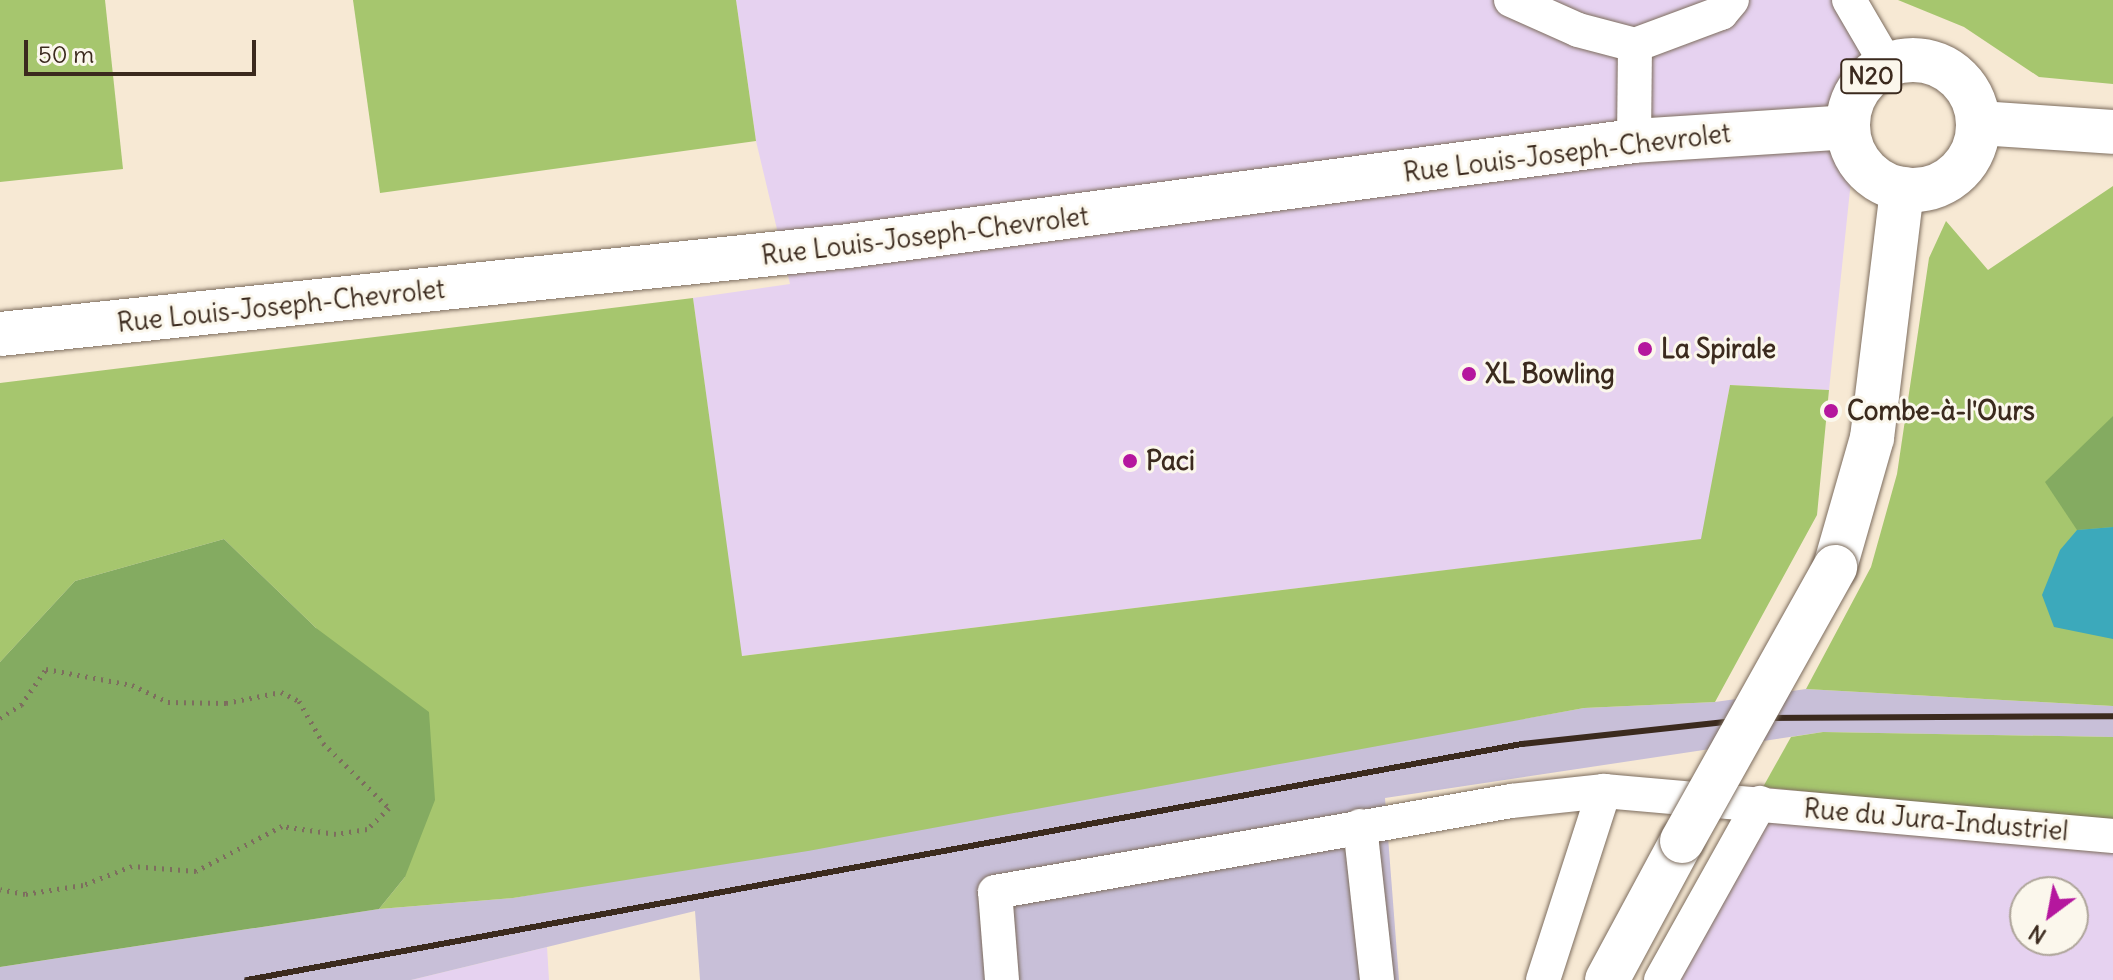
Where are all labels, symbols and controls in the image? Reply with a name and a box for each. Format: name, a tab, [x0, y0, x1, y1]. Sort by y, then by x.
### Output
scale bar	[28, 24, 260, 74]
text: 50 m	[38, 39, 94, 69]
road number: N20	[1839, 56, 1903, 96]
street label: Rue Louis-Joseph-Chevrolet	[1402, 117, 1732, 189]
street label: Rue Louis-Joseph-Chevrolet	[760, 200, 1090, 272]
street label: Rue Louis-Joseph-Chevrolet	[116, 273, 446, 339]
place label: La Spirale	[1661, 333, 1776, 365]
marker: La Spirale	[1636, 340, 1654, 358]
place label: XL Bowling	[1485, 358, 1615, 390]
marker: XL Bowling	[1460, 365, 1478, 383]
place label: Combe-à-l'Ours	[1847, 395, 2035, 427]
marker: Combe-à-l'Ours	[1822, 402, 1840, 420]
place label: Paci	[1146, 445, 1195, 477]
marker: Paci	[1121, 452, 1139, 470]
street label: Rue du Jura-Industriel	[1803, 793, 2069, 847]
north arrow	[2009, 876, 2089, 956]
text: N	[2023, 919, 2051, 951]

